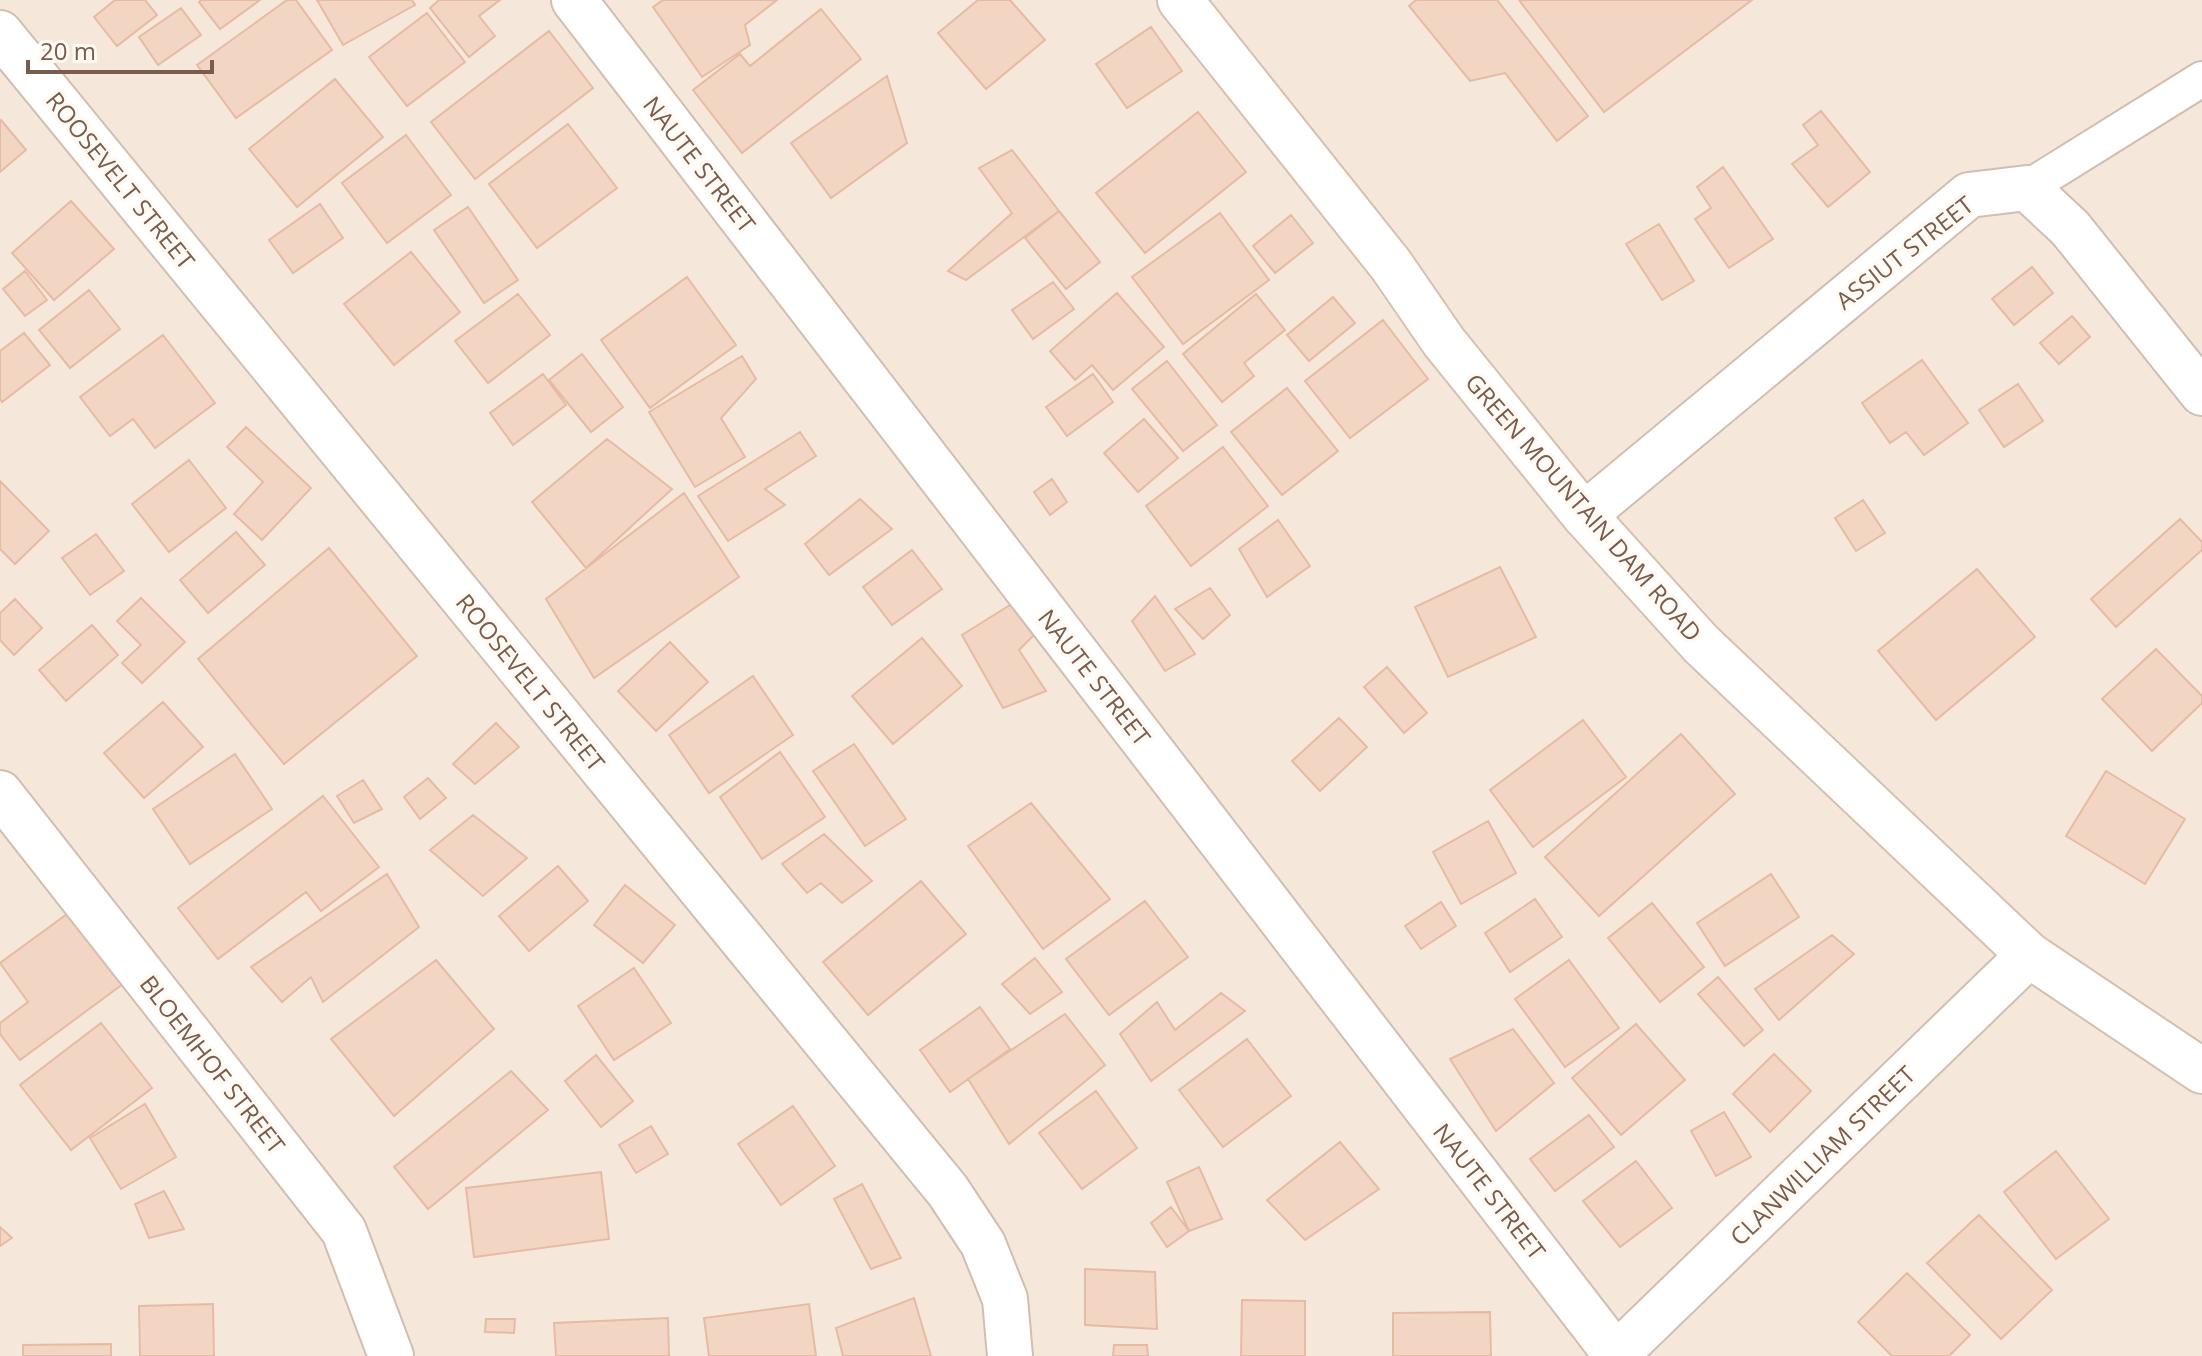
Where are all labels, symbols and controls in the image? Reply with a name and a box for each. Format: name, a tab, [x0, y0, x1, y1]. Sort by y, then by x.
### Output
scale bar	[28, 24, 212, 74]
text: 20 m	[40, 34, 96, 67]
street label: ROOSEVELT STREET	[39, 84, 203, 276]
street label: NAUTE STREET	[636, 89, 764, 239]
street label: ASSIUT STREET	[1828, 188, 1980, 316]
street label: GREEN MOUNTAIN DAM ROAD	[1458, 366, 1710, 648]
street label: ROOSEVELT STREET	[449, 586, 613, 778]
street label: NAUTE STREET	[1031, 602, 1159, 752]
street label: BLOEMHOF STREET	[133, 968, 293, 1160]
street label: CLANWILLIAM STREET	[1722, 1058, 1922, 1252]
street label: NAUTE STREET	[1426, 1116, 1554, 1266]

